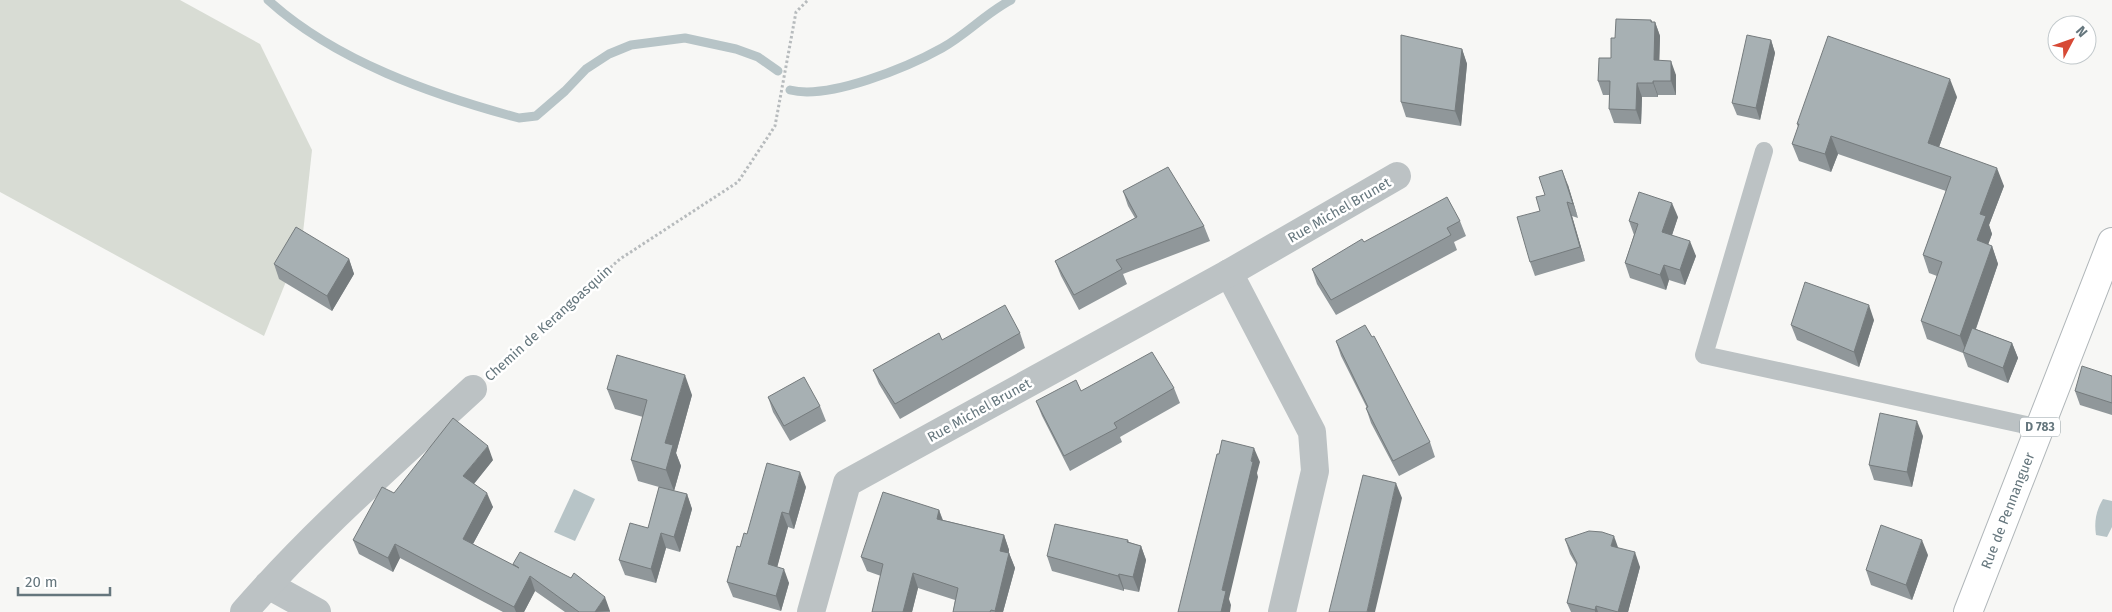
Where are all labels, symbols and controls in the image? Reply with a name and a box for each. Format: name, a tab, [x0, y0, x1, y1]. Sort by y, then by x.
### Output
north arrow	[2047, 15, 2097, 65]
text: N	[2072, 23, 2091, 41]
street label: Rue Michel Brunet	[1285, 174, 1395, 247]
street label: Chemin de Kerangoasquin	[481, 262, 615, 385]
street label: Rue Michel Brunet	[924, 374, 1035, 446]
road number: D 783	[2020, 418, 2060, 437]
street label: Rue de Pennanguer	[1978, 449, 2039, 571]
scale bar	[18, 564, 110, 596]
text: 20 m	[25, 573, 58, 591]

